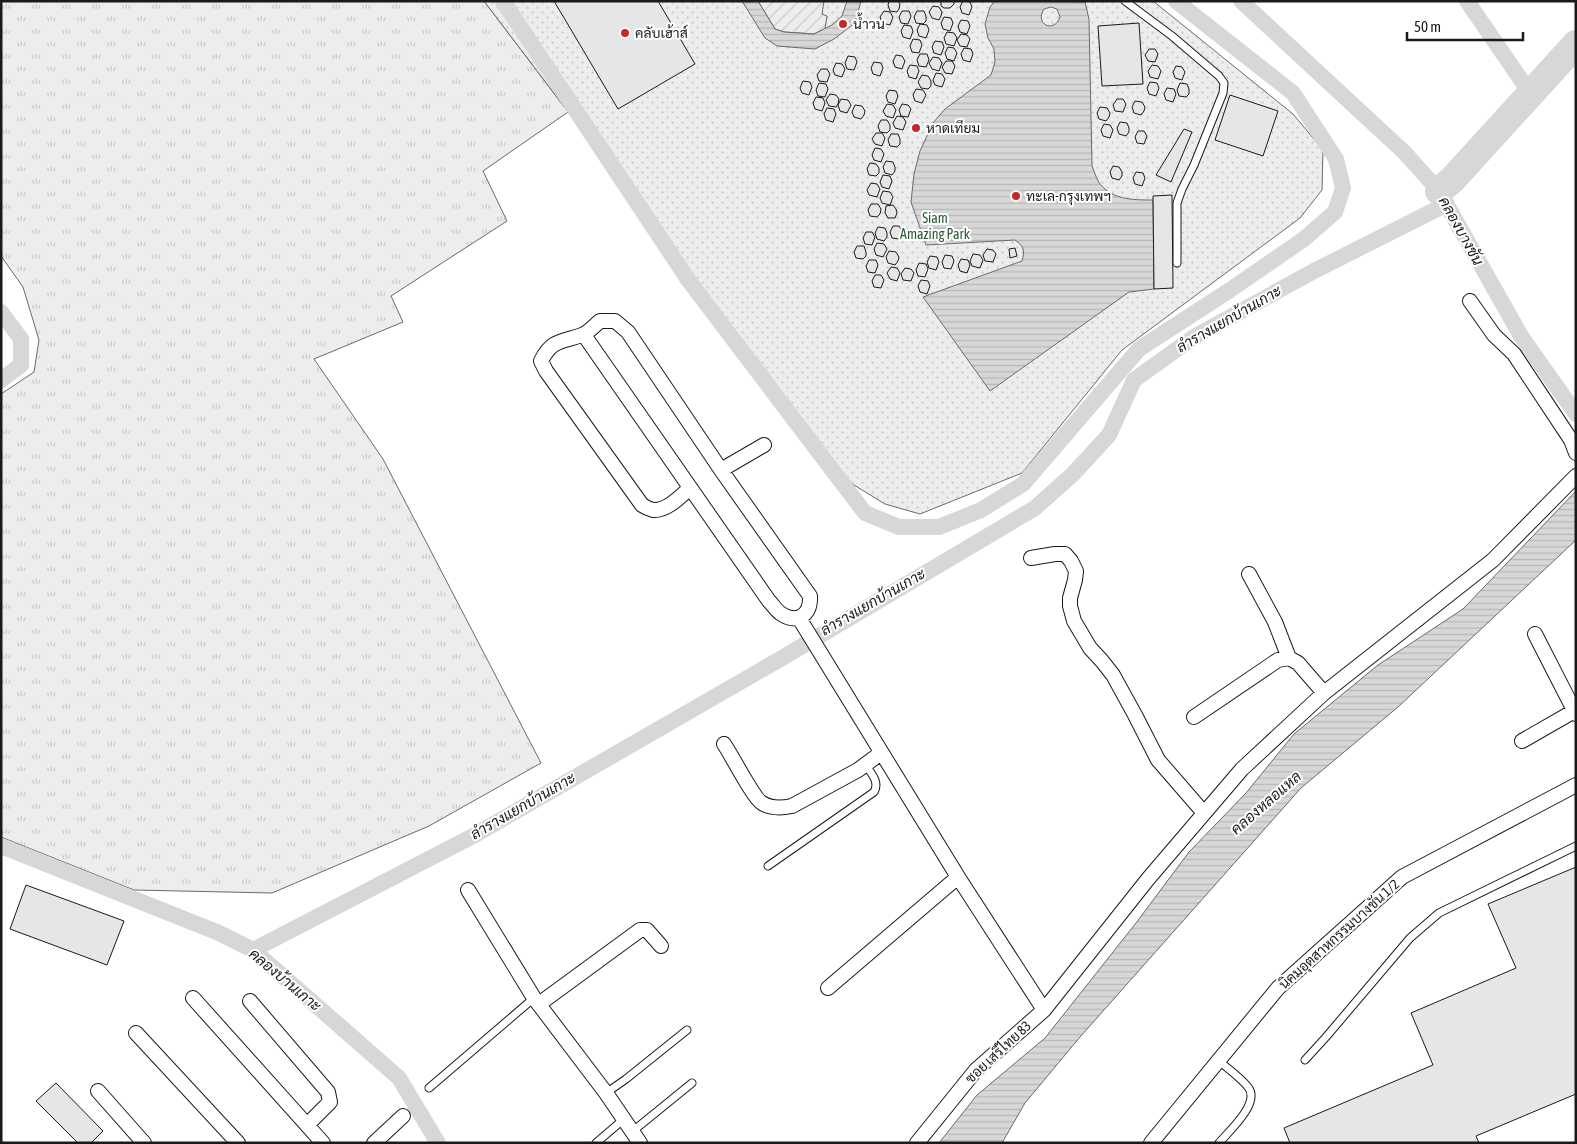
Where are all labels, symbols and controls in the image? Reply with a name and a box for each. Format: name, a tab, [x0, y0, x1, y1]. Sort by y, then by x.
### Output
scale bar	[1407, 10, 1523, 42]
place label: น้ำวน	[853, 12, 885, 32]
marker: น้ำวน	[837, 18, 849, 30]
text: 50 m	[1414, 18, 1441, 35]
place label: คลับเฮ้าส์	[635, 24, 688, 41]
marker: คลับเฮ้าส์	[619, 27, 631, 39]
place label: หาดเทียม	[926, 119, 980, 136]
marker: หาดเทียม	[910, 122, 922, 134]
place label: ทะเล-กรุงเทพฯ	[1026, 188, 1111, 206]
marker: ทะเล-กรุงเทพฯ	[1010, 190, 1022, 202]
water label: คลองบางชัน	[1436, 194, 1487, 268]
park label: Siam Amazing Park	[900, 210, 970, 242]
water label: ลำรางแยกบ้านเกาะ	[1173, 281, 1284, 356]
water label: ลำรางแยกบ้านเกาะ	[817, 564, 928, 639]
water label: คลองหลอแหล	[1227, 767, 1304, 838]
water label: ลำรางแยกบ้านเกาะ	[467, 768, 578, 843]
street label: นิคมอุตสาหกรรมบางชัน 1/2	[1276, 876, 1404, 994]
water label: คลองบ้านเกาะ	[246, 944, 325, 1015]
street label: ซอย เสรีไทย 83	[961, 1017, 1034, 1086]

